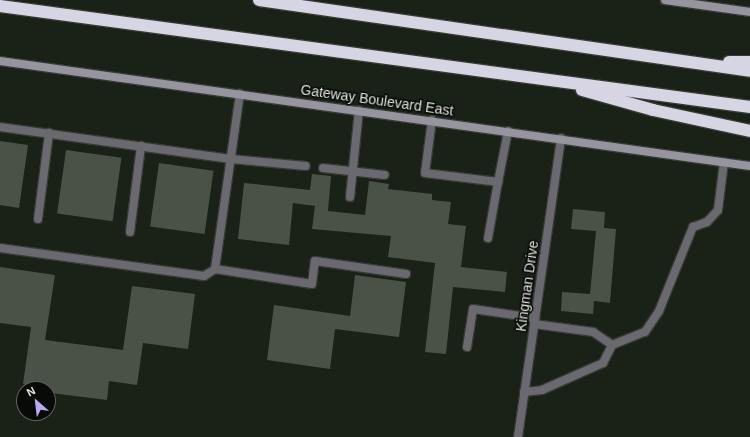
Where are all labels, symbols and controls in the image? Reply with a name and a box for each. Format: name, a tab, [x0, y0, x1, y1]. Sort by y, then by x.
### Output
street label: Gateway Boulevard East	[300, 81, 454, 119]
street label: Kingman Drive	[512, 239, 542, 333]
north arrow	[16, 381, 56, 421]
text: N	[25, 384, 37, 398]

